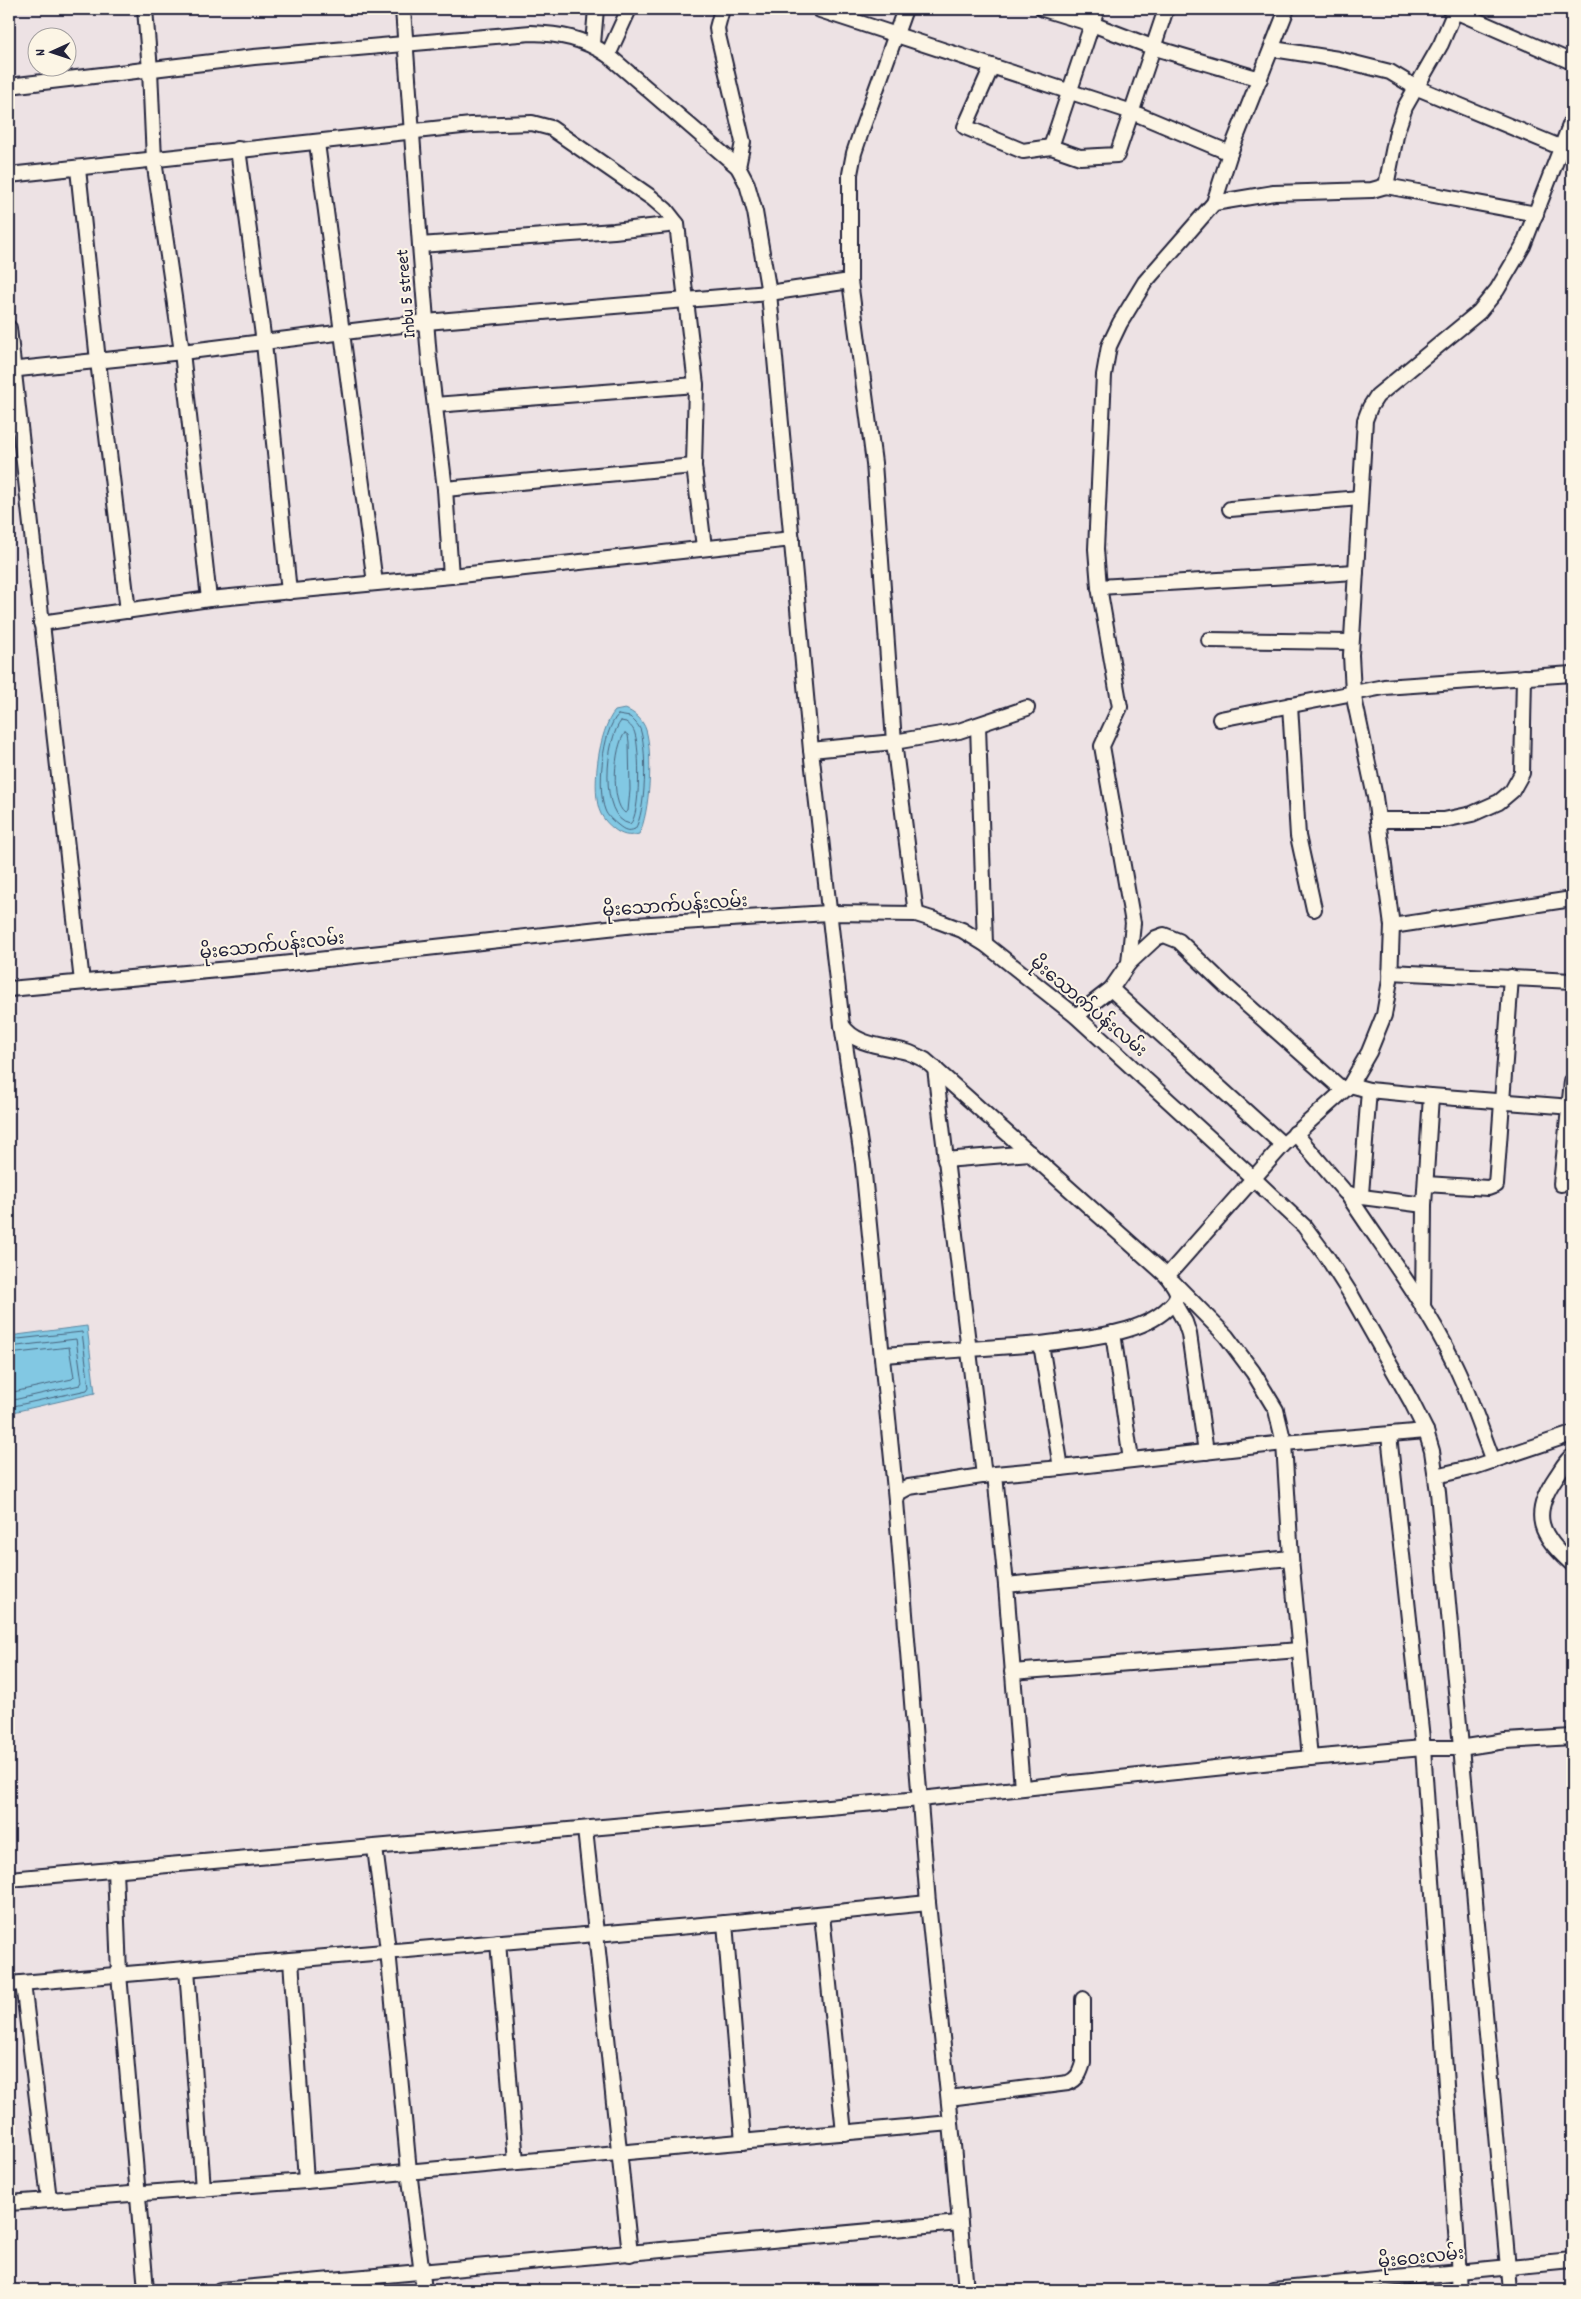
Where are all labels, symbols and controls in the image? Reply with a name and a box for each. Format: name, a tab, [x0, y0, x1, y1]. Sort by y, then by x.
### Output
north arrow	[28, 28, 78, 78]
text: N	[31, 49, 51, 57]
street label: Inbu 5 street	[391, 248, 424, 339]
street label: မိုးသောက်ပန်းလမ်း	[601, 886, 749, 925]
street label: မိုးသောက်ပန်းလမ်း	[198, 923, 346, 968]
street label: မိုးသောက်ပန်းလမ်း	[1024, 948, 1154, 1064]
street label: မိုးဝေးလမ်း	[1377, 2239, 1466, 2276]

